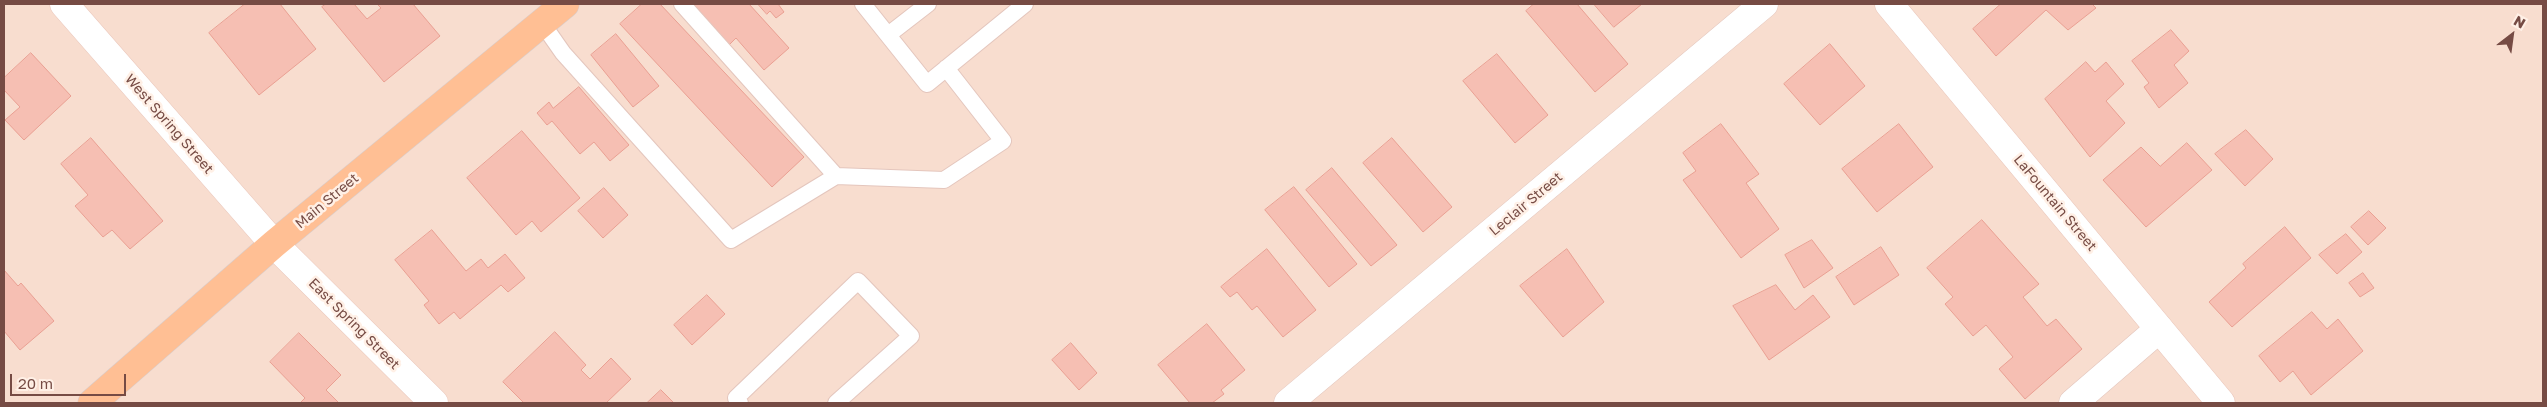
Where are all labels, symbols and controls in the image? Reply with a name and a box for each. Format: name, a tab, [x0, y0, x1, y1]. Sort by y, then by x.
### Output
north arrow	[2487, 10, 2537, 60]
text: N	[2511, 12, 2529, 32]
street label: West Spring Street	[121, 71, 217, 177]
street label: LaFountain Street	[2010, 151, 2100, 255]
street label: Leclair Street	[1486, 169, 1566, 239]
street label: Main Street	[292, 170, 362, 232]
street label: East Spring Street	[305, 275, 403, 373]
scale bar	[12, 364, 129, 396]
text: 20 m	[18, 374, 53, 392]

